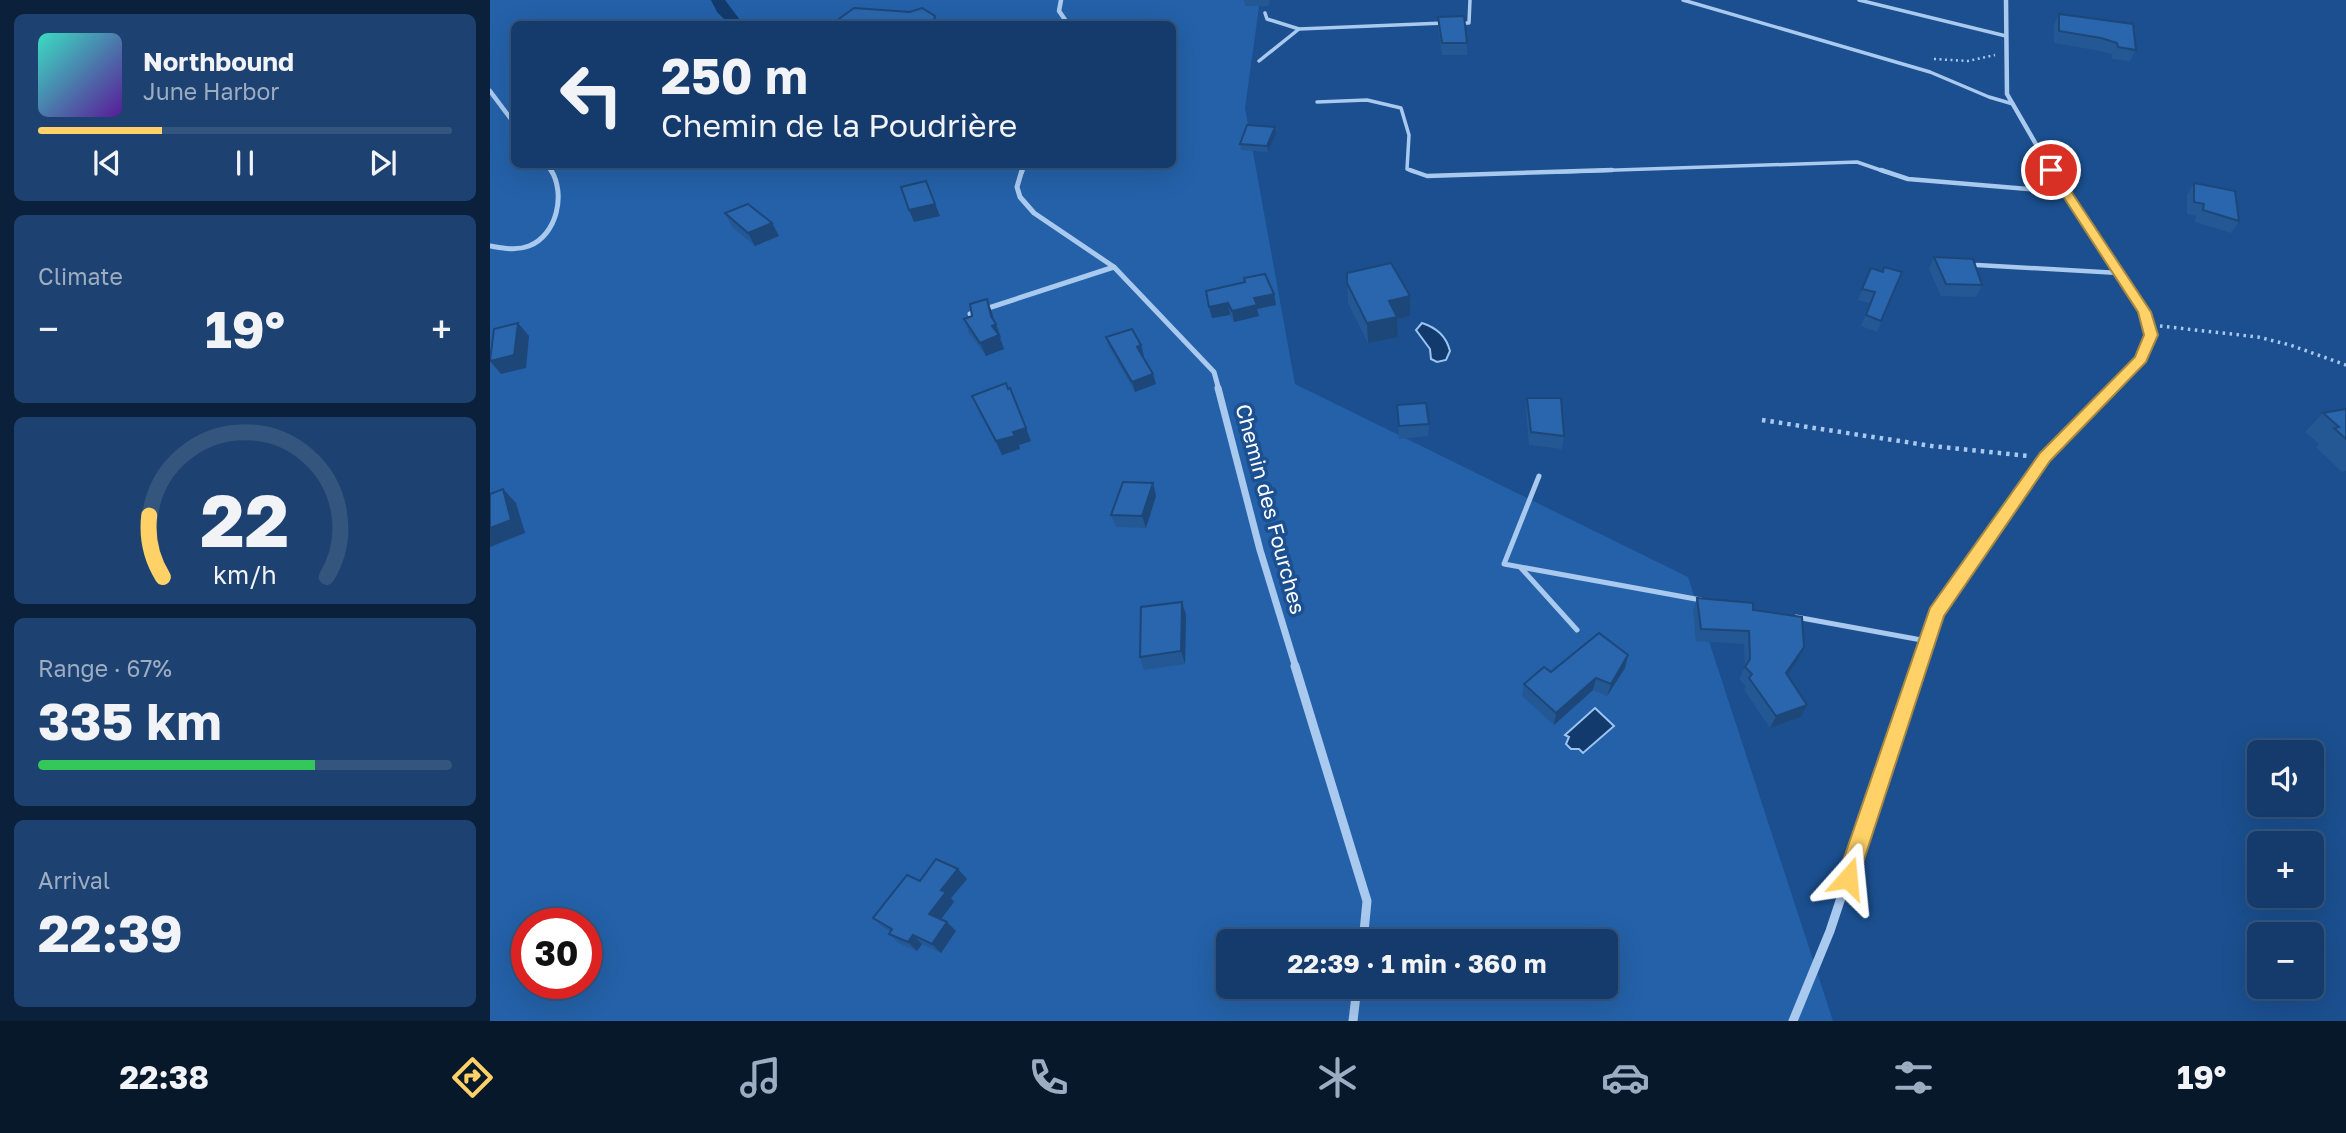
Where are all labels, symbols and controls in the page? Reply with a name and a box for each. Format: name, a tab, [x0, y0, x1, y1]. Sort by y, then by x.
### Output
text: Northbound	[143, 46, 294, 77]
text: 250 m	[661, 46, 808, 105]
icon: left	[546, 49, 637, 140]
text: June Harbor	[143, 77, 279, 105]
text: Chemin de la Poudrière	[661, 106, 1017, 144]
pin	[2021, 140, 2081, 200]
icon: previous	[88, 144, 126, 182]
icon: pause	[226, 144, 264, 182]
icon: next	[364, 144, 402, 182]
icon: arrive	[2032, 151, 2070, 189]
text: Climate	[38, 262, 123, 290]
text: 19°	[205, 297, 285, 359]
text: −	[38, 306, 59, 351]
text: +	[431, 306, 452, 351]
street label: Chemin des Fourches	[1230, 401, 1312, 617]
text: 22	[201, 476, 289, 563]
text: km/h	[213, 558, 277, 589]
text: Range · 67%	[38, 654, 172, 682]
text: 335 km	[38, 689, 222, 751]
map controls	[2247, 740, 2324, 999]
button: sound	[2247, 740, 2324, 817]
button: +	[2247, 831, 2324, 908]
position arrow	[1811, 841, 1885, 915]
text: Arrival	[38, 866, 110, 894]
text: 22:39	[38, 901, 183, 963]
speed limit sign: 30	[511, 908, 602, 999]
button: −	[2247, 922, 2324, 999]
text: 22:39 · 1 min · 360 m	[1287, 948, 1547, 979]
icon: directions	[448, 1053, 497, 1102]
icon: music	[736, 1053, 785, 1102]
icon: phone	[1024, 1053, 1073, 1102]
icon: climate	[1313, 1053, 1362, 1102]
icon: car	[1601, 1053, 1650, 1102]
icon: filters	[1889, 1053, 1938, 1102]
text: 22:38	[120, 1058, 209, 1096]
text: 19°	[2177, 1058, 2226, 1096]

